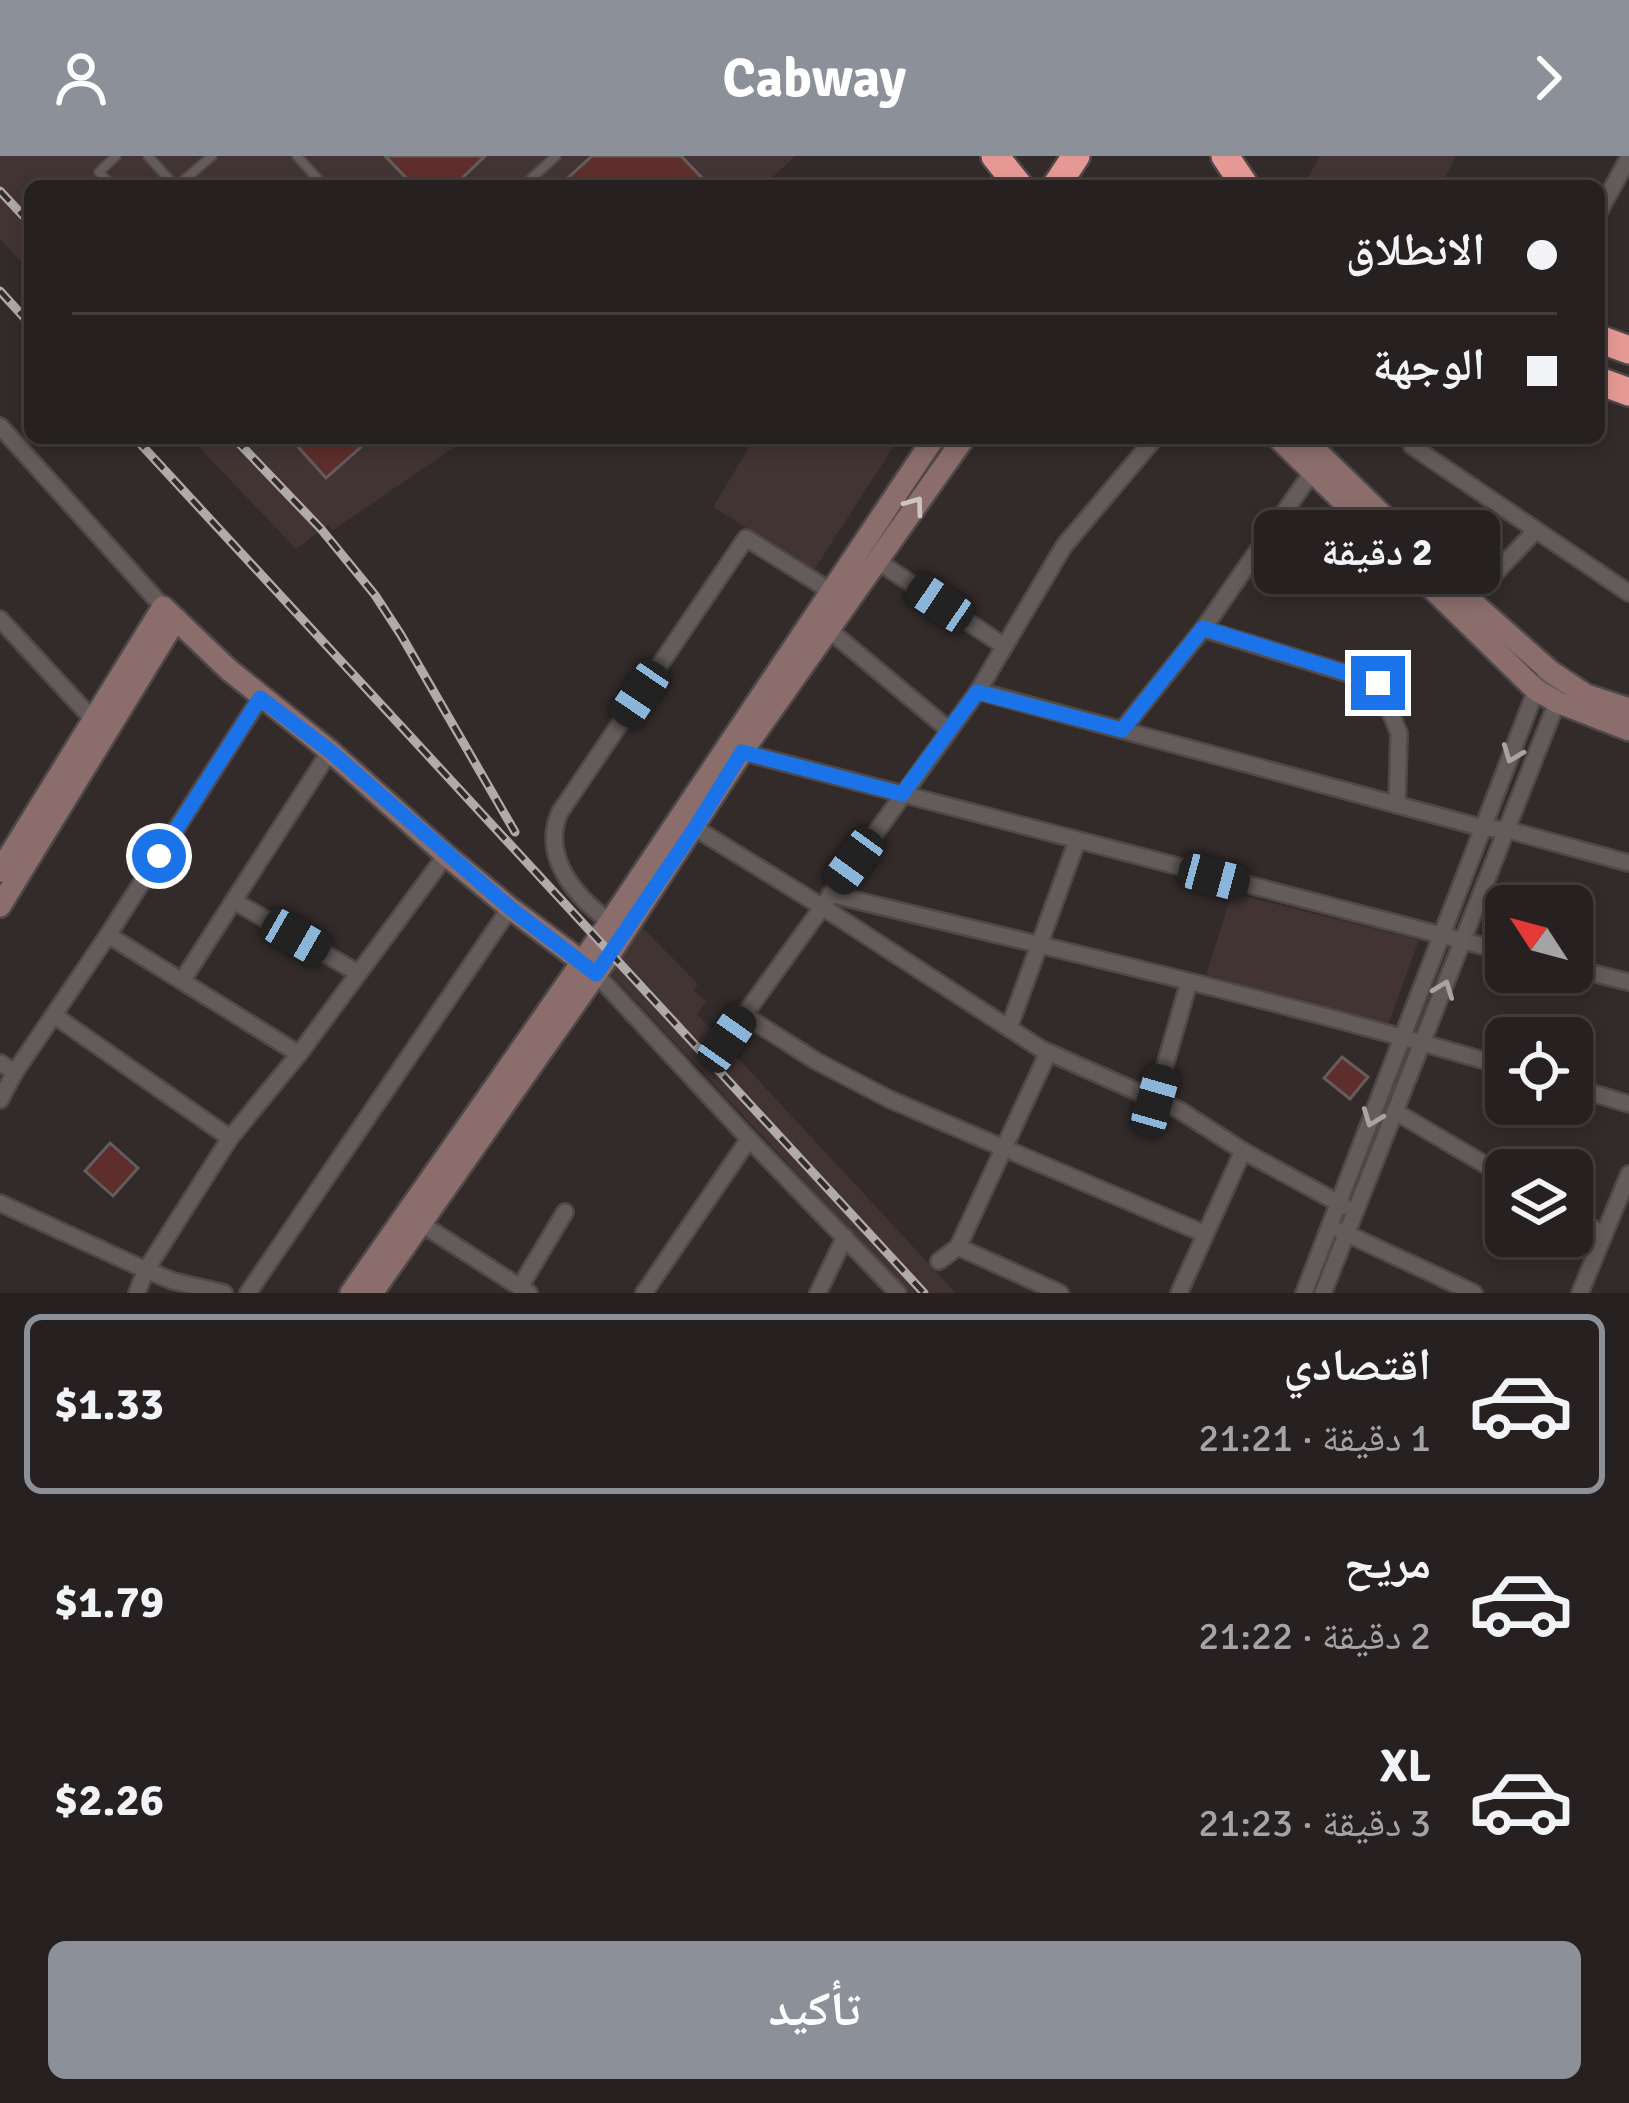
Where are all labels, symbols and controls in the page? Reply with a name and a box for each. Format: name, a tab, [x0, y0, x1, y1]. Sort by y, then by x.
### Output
icon: person	[48, 45, 114, 111]
text: Cabway	[723, 45, 906, 112]
icon: forward	[1515, 45, 1581, 111]
text: الانطلاق	[1346, 223, 1485, 278]
text: الوجهة	[1372, 338, 1485, 393]
one-way arrow	[901, 497, 923, 518]
callout: 2 دقيقة	[1255, 509, 1501, 593]
text: 2 دقيقة	[1321, 528, 1433, 576]
car	[900, 568, 980, 638]
car	[605, 654, 675, 734]
route end	[1351, 656, 1405, 710]
one-way arrow	[1501, 742, 1526, 763]
car	[818, 821, 890, 901]
route start	[132, 829, 186, 883]
car	[1175, 850, 1253, 904]
north arrow	[1485, 885, 1593, 993]
map controls	[1485, 885, 1593, 1257]
car	[256, 903, 336, 971]
one-way arrow	[1430, 980, 1455, 1001]
car	[692, 999, 762, 1079]
button: locate	[1485, 1017, 1593, 1125]
car	[1128, 1060, 1182, 1140]
one-way arrow	[1361, 1106, 1386, 1127]
button: layers	[1485, 1149, 1593, 1257]
text: اقتصادي	[1284, 1338, 1431, 1393]
icon: car	[1467, 1350, 1575, 1458]
text: $1.33	[54, 1377, 164, 1432]
text: 1 دقيقة · 21:21	[1198, 1414, 1431, 1462]
text: مريح	[1344, 1536, 1431, 1591]
icon: car	[1467, 1548, 1575, 1656]
text: $1.79	[54, 1575, 164, 1630]
text: 2 دقيقة · 21:22	[1198, 1612, 1431, 1660]
text: XL	[1380, 1739, 1431, 1794]
icon: car	[1467, 1746, 1575, 1854]
text: $2.26	[54, 1773, 164, 1828]
text: 3 دقيقة · 21:23	[1198, 1799, 1431, 1847]
button: تأكيد	[48, 1941, 1581, 2079]

